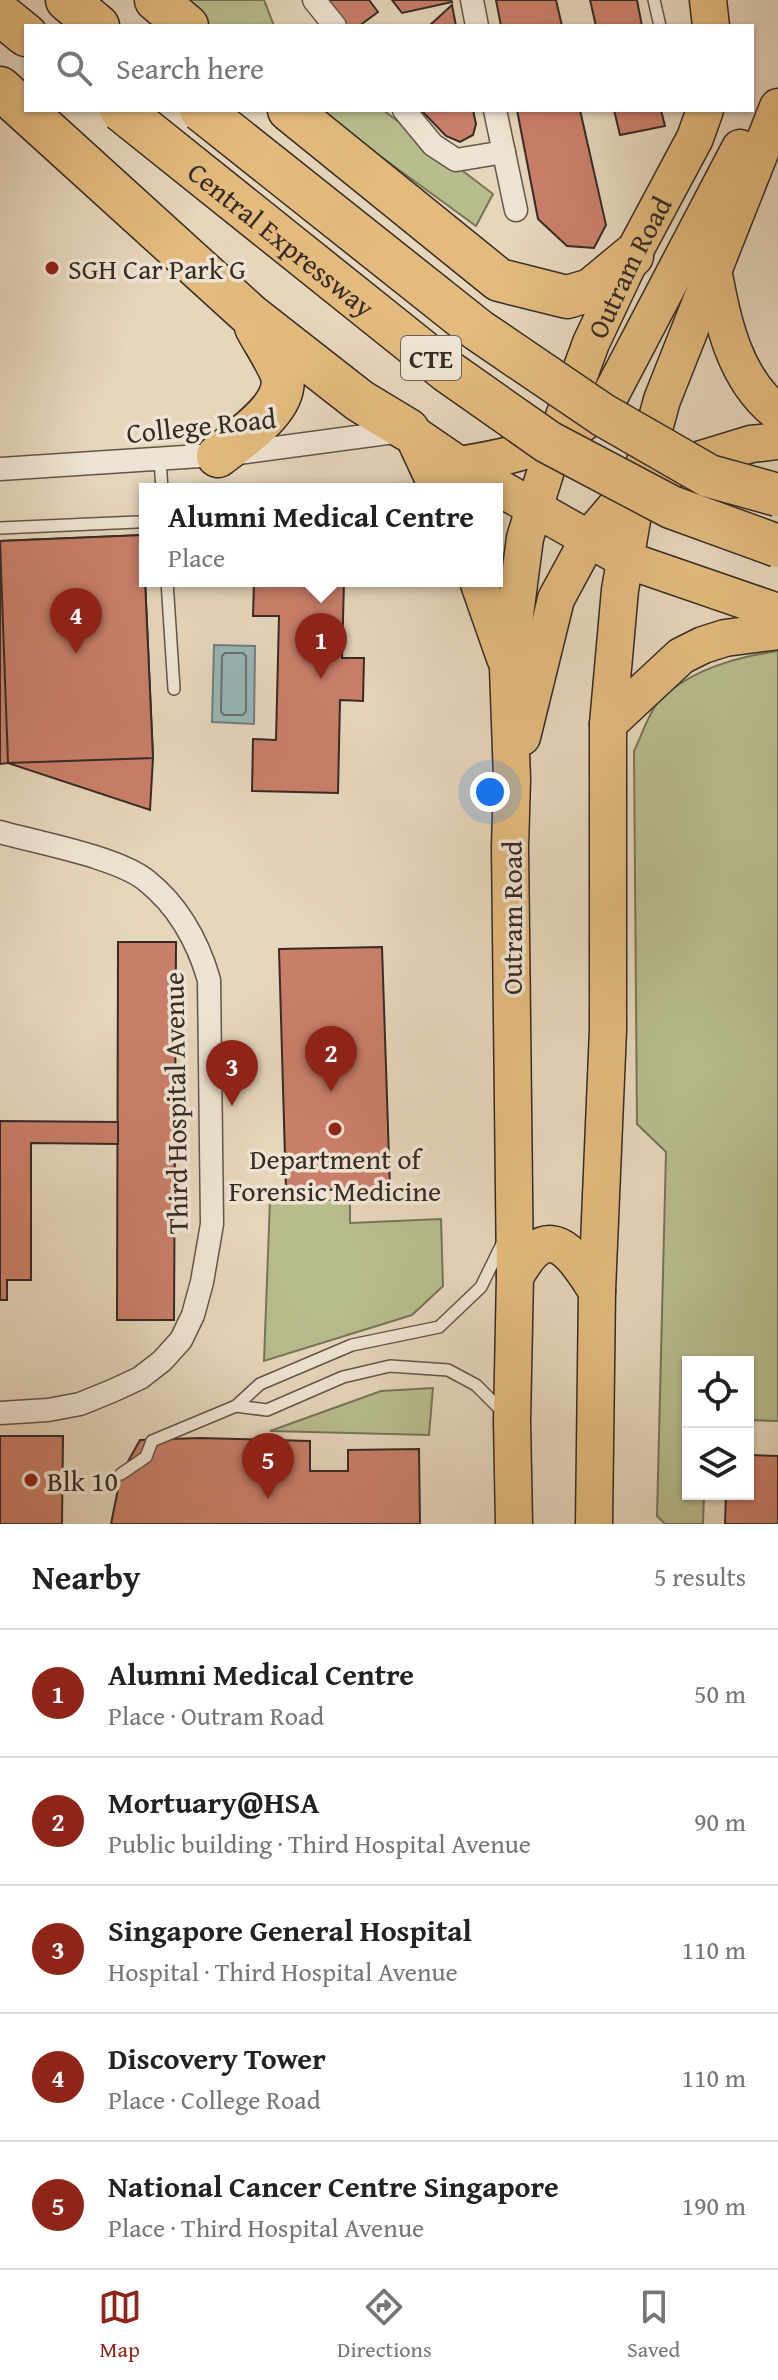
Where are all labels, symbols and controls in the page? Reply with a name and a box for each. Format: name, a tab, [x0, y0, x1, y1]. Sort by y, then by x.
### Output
search box	[24, 24, 754, 112]
icon: search	[52, 46, 96, 90]
text: Search here	[116, 46, 264, 90]
street label: Central Expressway	[180, 151, 384, 326]
street label: Outram Road	[576, 188, 681, 345]
place label: SGH Car Park G	[68, 248, 246, 289]
marker: SGH Car Park G	[43, 259, 61, 277]
road number: CTE	[401, 336, 461, 380]
street label: College Road	[124, 397, 278, 453]
popup	[139, 483, 503, 587]
text: Alumni Medical Centre	[168, 494, 474, 538]
text: Place	[168, 538, 225, 577]
pin: 4	[50, 588, 102, 654]
pin: 1	[295, 613, 347, 679]
your location	[470, 772, 510, 812]
street label: Outram Road	[491, 841, 532, 995]
street label: Third Hospital Avenue	[152, 972, 198, 1234]
pin: 2	[305, 1026, 357, 1092]
pin: 3	[206, 1040, 258, 1106]
marker: Department of Forensic Medicine	[326, 1120, 344, 1138]
place label: Department of Forensic Medicine	[229, 1138, 441, 1211]
map controls	[682, 1356, 754, 1500]
button: locate	[682, 1356, 754, 1428]
button: layers	[682, 1428, 754, 1500]
pin: 5	[242, 1433, 294, 1499]
place label: Blk 10	[47, 1460, 118, 1501]
marker: Blk 10	[22, 1471, 40, 1489]
text: Nearby	[32, 1552, 141, 1601]
text: 5 results	[654, 1557, 746, 1596]
text: Alumni Medical Centre	[108, 1652, 414, 1696]
text: 1	[51, 1674, 65, 1713]
text: 50 m	[694, 1674, 746, 1713]
text: Place · Outram Road	[108, 1696, 324, 1735]
text: Mortuary@HSA	[108, 1780, 319, 1824]
text: 2	[51, 1802, 65, 1841]
text: 90 m	[694, 1802, 746, 1841]
text: Public building · Third Hospital Avenue	[108, 1824, 531, 1863]
text: Singapore General Hospital	[108, 1908, 472, 1952]
text: 3	[51, 1930, 65, 1969]
text: 110 m	[681, 1930, 746, 1969]
text: Hospital · Third Hospital Avenue	[108, 1952, 458, 1991]
text: Discovery Tower	[108, 2036, 326, 2080]
text: 4	[51, 2058, 65, 2097]
text: 110 m	[681, 2058, 746, 2097]
text: Place · College Road	[108, 2080, 321, 2119]
text: National Cancer Centre Singapore	[108, 2164, 559, 2208]
text: 5	[51, 2186, 65, 2225]
text: 190 m	[681, 2186, 746, 2225]
text: Place · Third Hospital Avenue	[108, 2208, 424, 2247]
tab: Map	[98, 2285, 142, 2365]
tab: Directions	[337, 2285, 432, 2365]
tab: Saved	[627, 2285, 680, 2365]

